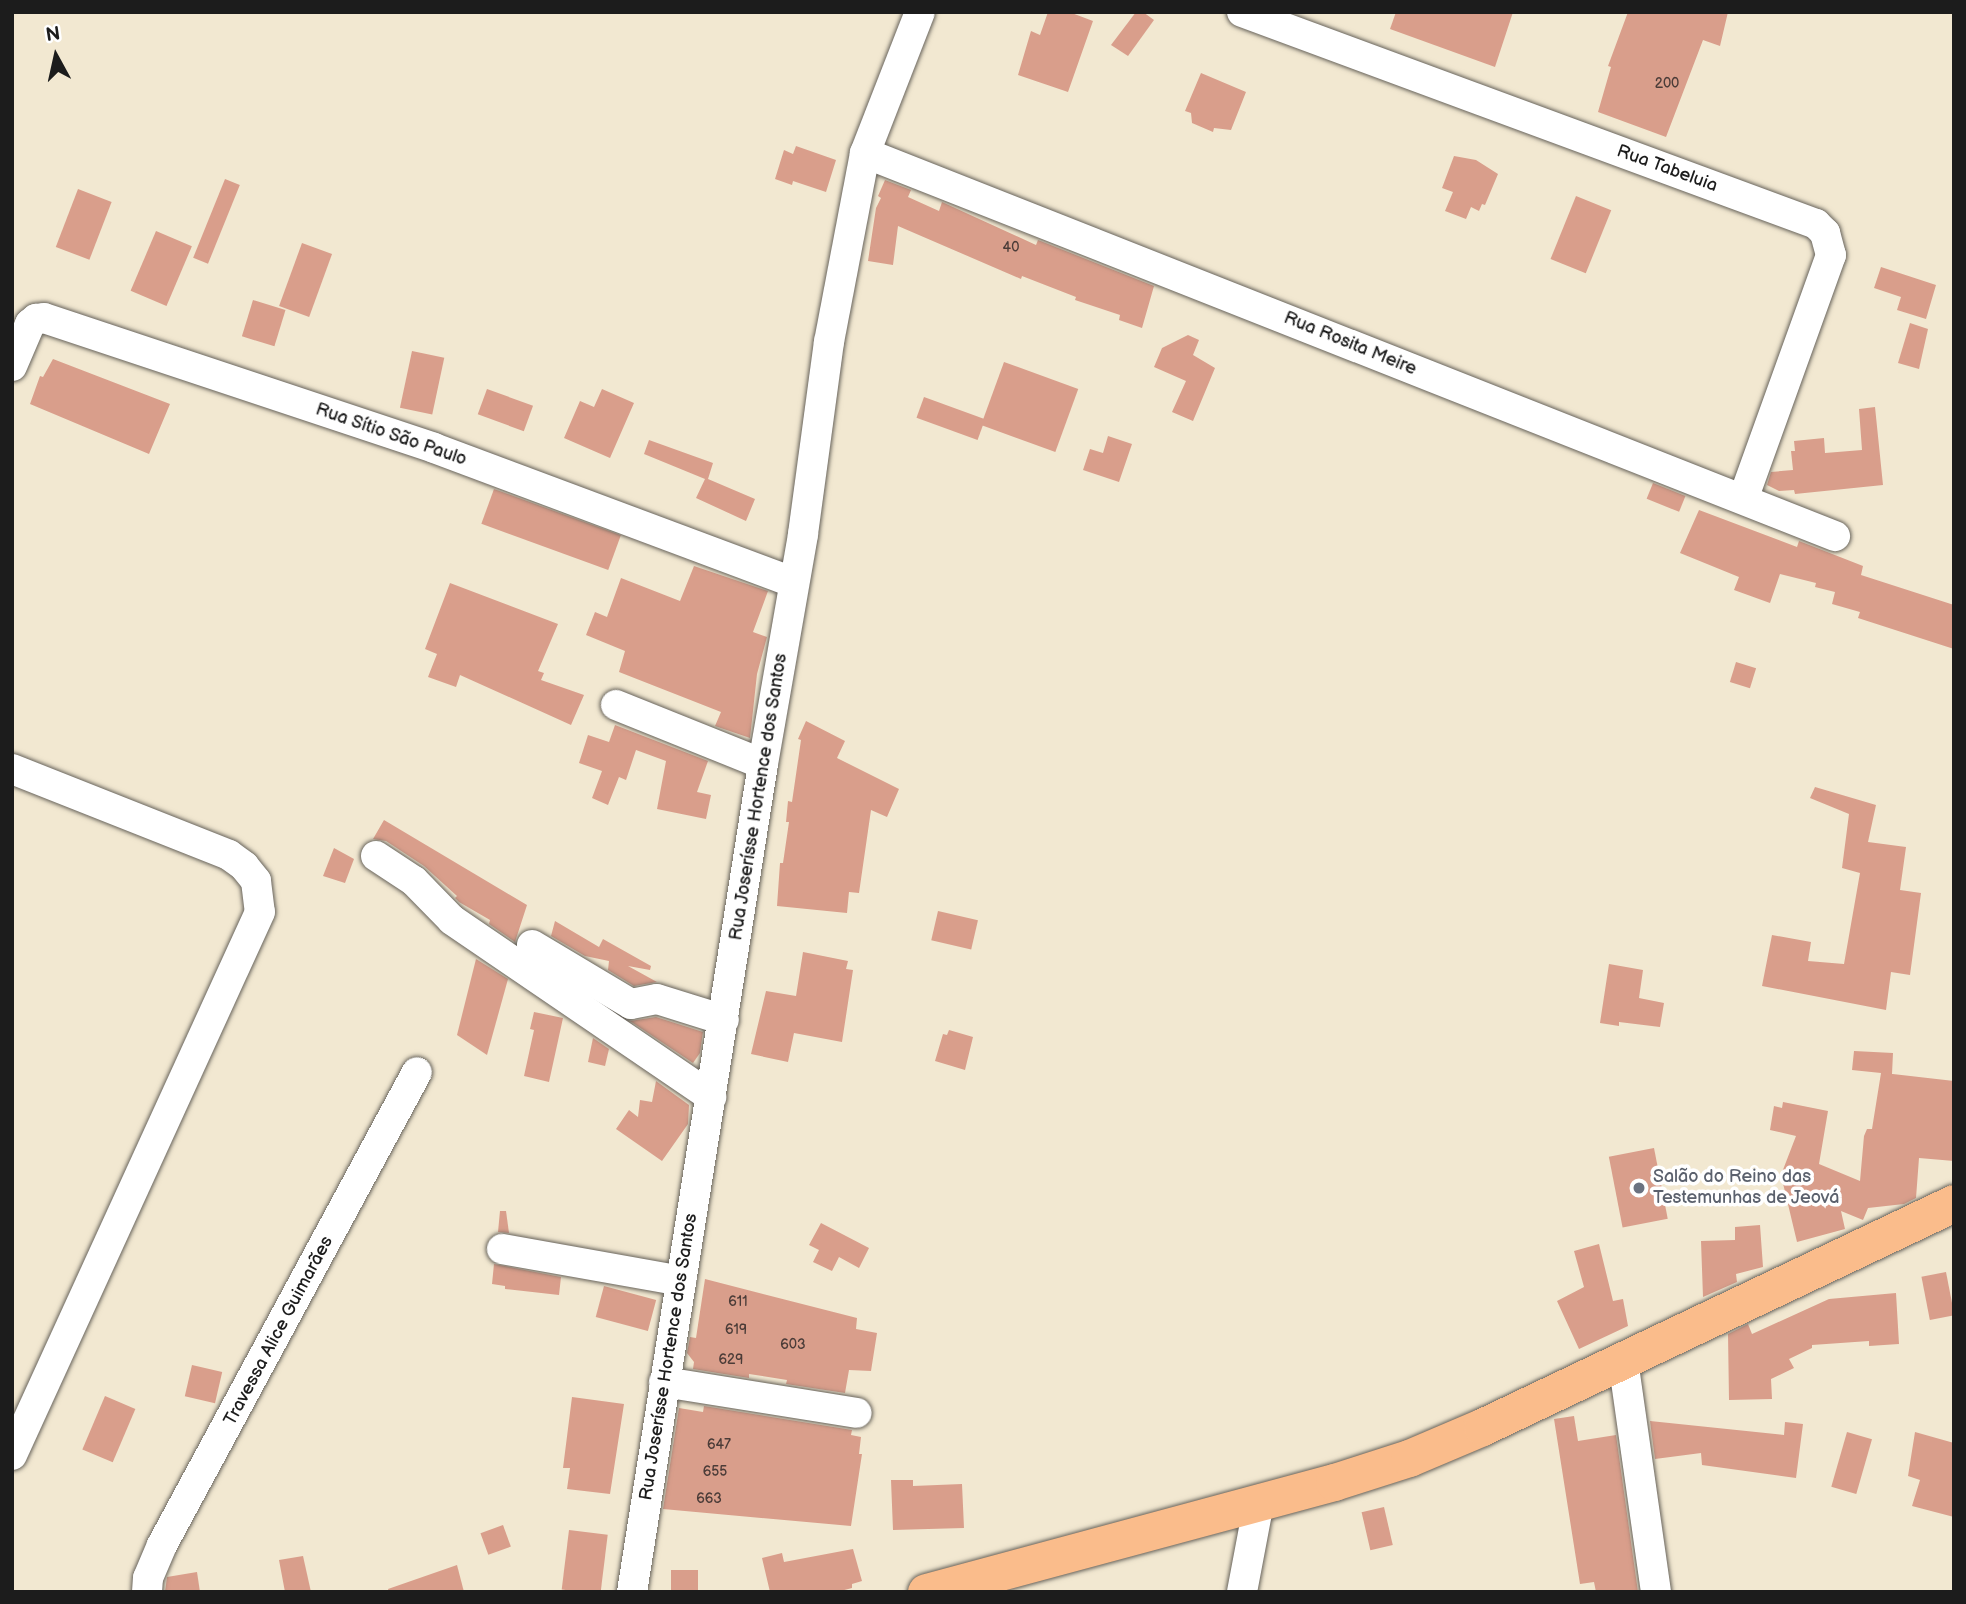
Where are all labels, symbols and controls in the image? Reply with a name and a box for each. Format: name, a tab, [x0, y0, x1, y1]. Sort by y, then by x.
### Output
north arrow	[21, 21, 91, 91]
text: N	[44, 22, 62, 47]
house number: 200	[1655, 76, 1679, 92]
street label: Rua Tabeluia	[1613, 141, 1721, 197]
house number: 40	[1003, 240, 1019, 256]
street label: Rua Rosita Meire	[1280, 308, 1420, 380]
street label: Rua Sítio São Paulo	[312, 399, 470, 471]
street label: Rua Joserísse Hortence dos Santos	[726, 651, 792, 943]
place label: Salão do Reino das Testemunhas de Jeová	[1653, 1167, 1840, 1210]
marker: Salão do Reino das Testemunhas de Jeová	[1631, 1180, 1647, 1196]
street label: Rua Joserísse Hortence dos Santos	[636, 1211, 702, 1503]
street label: Travessa Alice Guimarães	[220, 1233, 338, 1429]
house number: 611	[728, 1294, 748, 1310]
house number: 619	[725, 1322, 747, 1338]
house number: 603	[780, 1337, 806, 1353]
house number: 629	[719, 1352, 743, 1368]
house number: 647	[707, 1437, 731, 1453]
house number: 655	[703, 1464, 727, 1480]
house number: 663	[696, 1491, 722, 1507]

